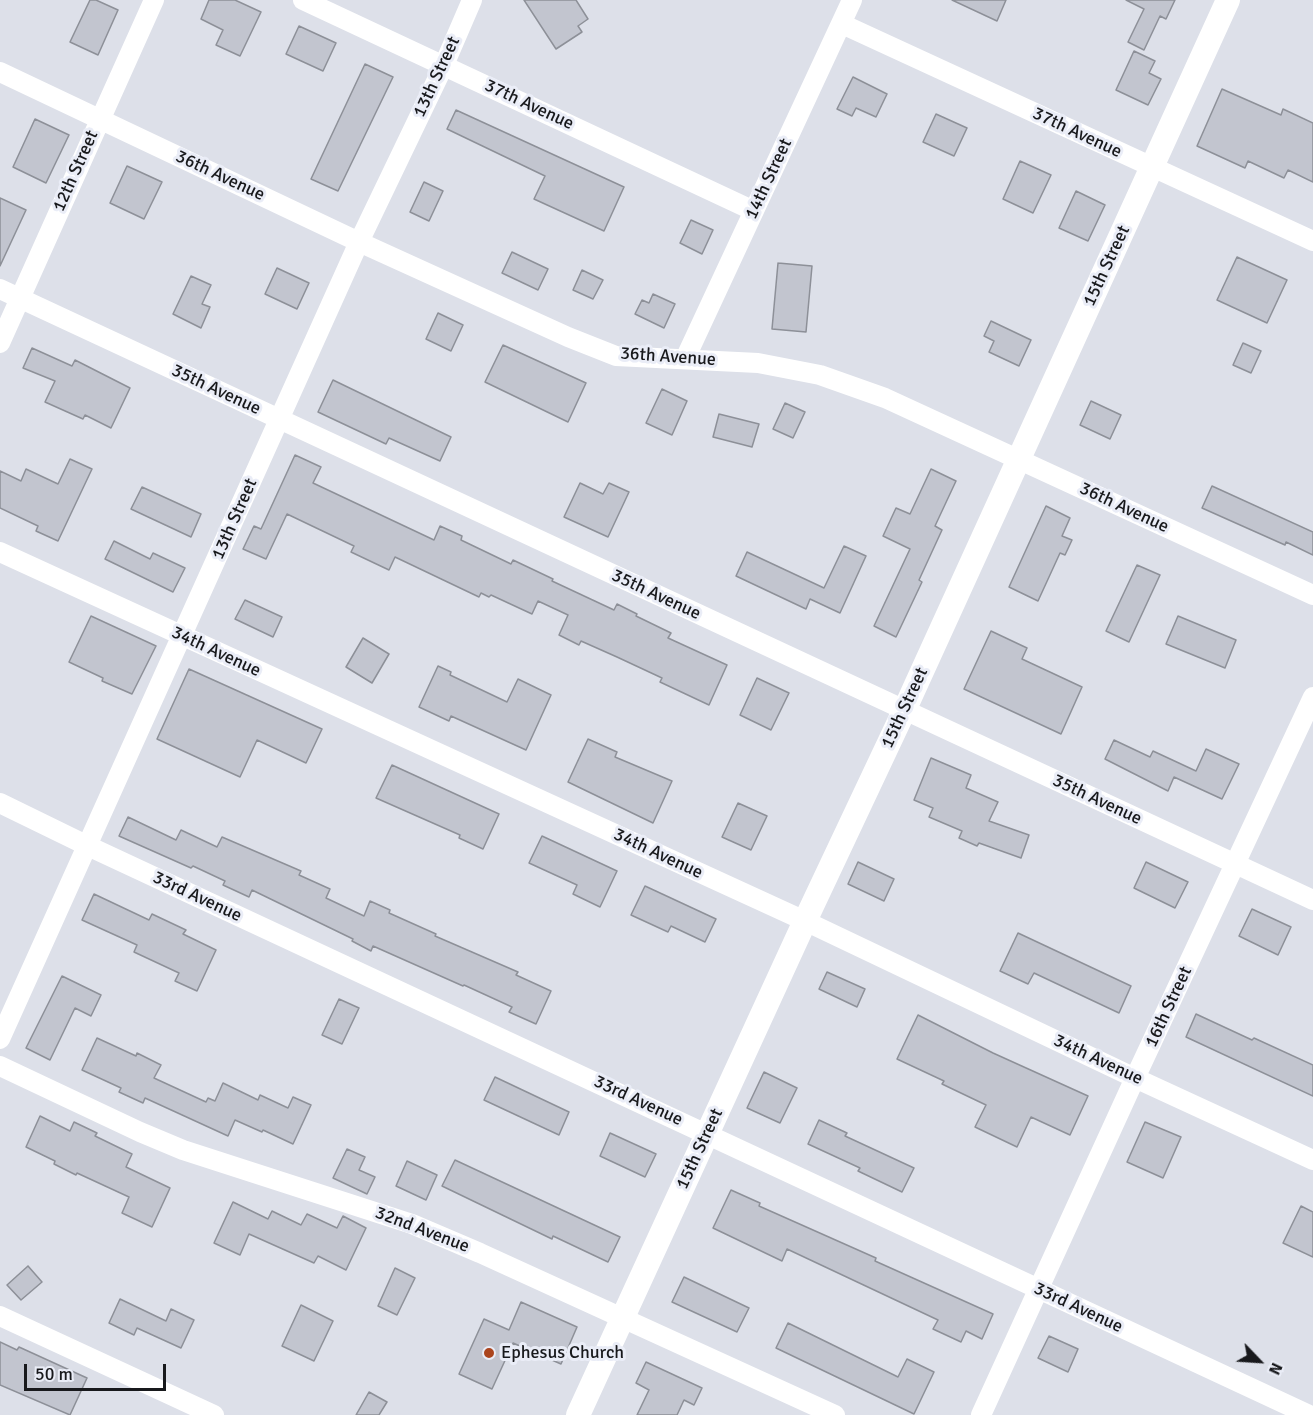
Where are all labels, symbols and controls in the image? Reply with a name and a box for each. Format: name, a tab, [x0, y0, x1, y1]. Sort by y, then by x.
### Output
street label: 13th Street	[409, 33, 465, 121]
street label: 37th Avenue	[481, 75, 577, 135]
street label: 37th Avenue	[1029, 103, 1125, 163]
street label: 12th Street	[49, 127, 103, 215]
street label: 14th Street	[741, 135, 797, 223]
street label: 36th Avenue	[172, 146, 268, 206]
street label: 15th Street	[1079, 222, 1135, 310]
street label: 36th Avenue	[619, 343, 717, 371]
street label: 35th Avenue	[168, 360, 264, 420]
street label: 13th Street	[208, 475, 262, 563]
street label: 36th Avenue	[1076, 478, 1172, 538]
street label: 35th Avenue	[608, 565, 704, 625]
street label: 34th Avenue	[168, 622, 264, 682]
street label: 15th Street	[877, 664, 933, 752]
street label: 35th Avenue	[1049, 770, 1145, 830]
street label: 34th Avenue	[610, 824, 706, 884]
street label: 33rd Avenue	[149, 867, 245, 927]
street label: 16th Street	[1141, 963, 1197, 1051]
street label: 34th Avenue	[1050, 1030, 1146, 1090]
street label: 33rd Avenue	[590, 1071, 686, 1131]
street label: 15th Street	[672, 1105, 728, 1193]
street label: 32nd Avenue	[372, 1202, 472, 1258]
street label: 33rd Avenue	[1030, 1278, 1126, 1338]
north arrow	[1229, 1331, 1289, 1391]
place label: Ephesus Church	[501, 1342, 624, 1364]
marker: Ephesus Church	[482, 1346, 496, 1360]
scale bar	[27, 1352, 170, 1390]
text: N	[1264, 1359, 1287, 1378]
text: 50 m	[35, 1363, 73, 1385]

